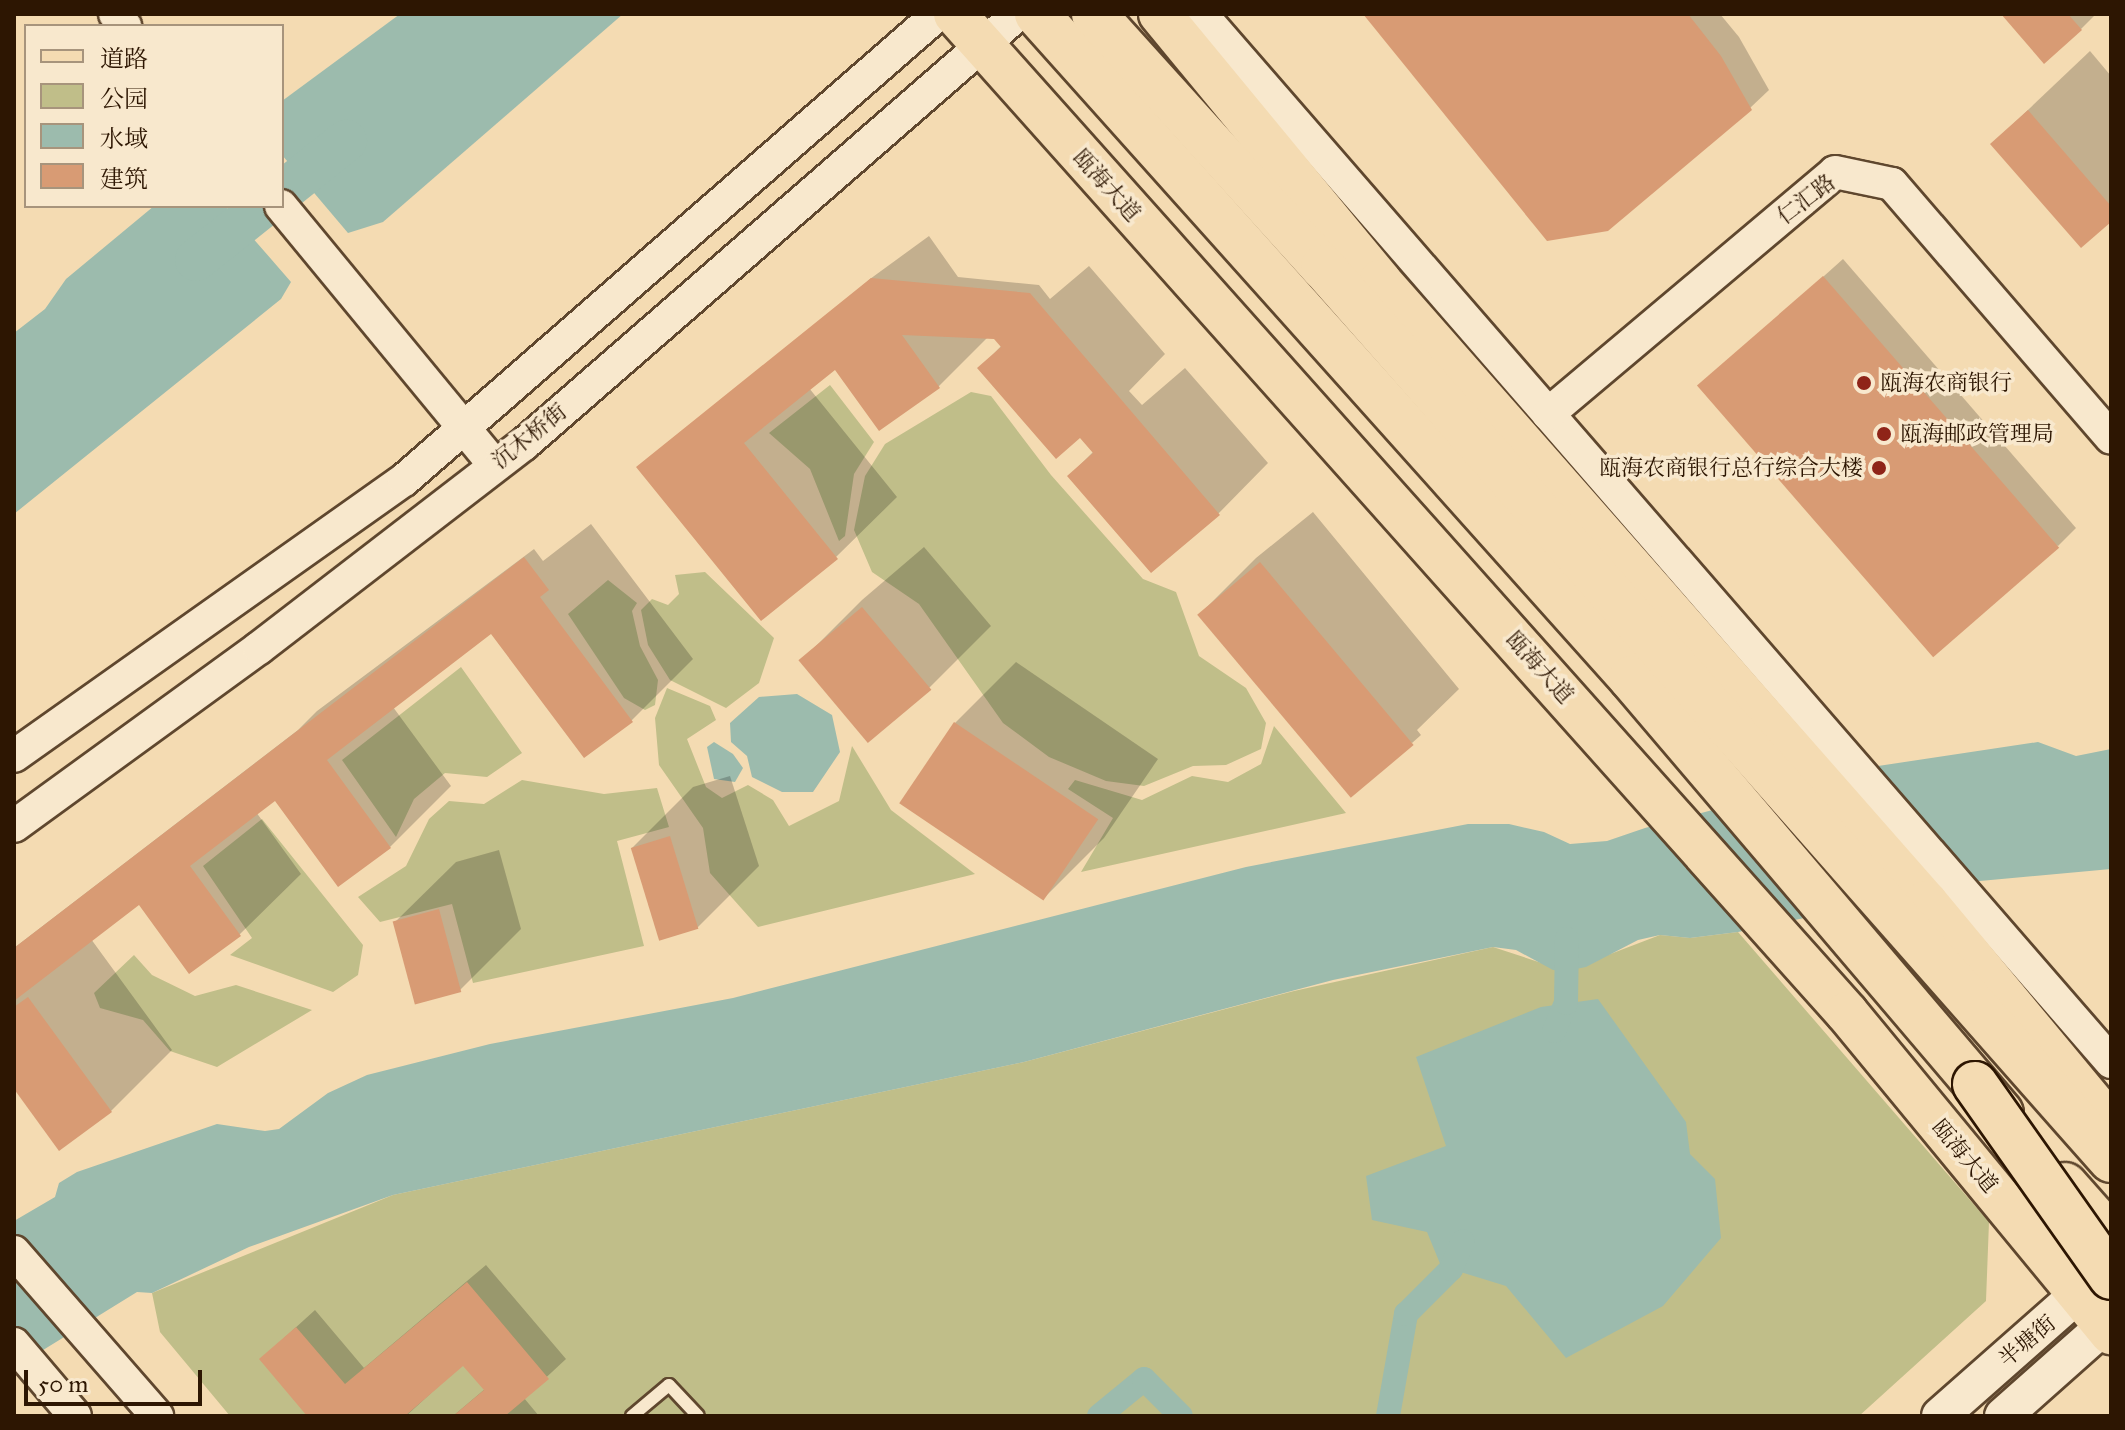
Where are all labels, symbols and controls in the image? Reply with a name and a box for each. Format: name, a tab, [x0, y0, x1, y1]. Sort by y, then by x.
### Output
legend	[24, 24, 284, 208]
text: 道路	[100, 44, 148, 74]
text: 公园	[100, 84, 148, 114]
text: 水域	[100, 124, 148, 154]
street label: 瓯海大道	[1068, 143, 1146, 227]
text: 建筑	[100, 164, 148, 194]
street label: 仁汇路	[1772, 169, 1840, 229]
place label: 瓯海农商银行	[1880, 370, 2012, 396]
marker: 瓯海农商银行	[1855, 374, 1873, 392]
street label: 沉木桥街	[486, 398, 572, 474]
place label: 瓯海邮政管理局	[1900, 421, 2054, 447]
marker: 瓯海邮政管理局	[1875, 425, 1893, 443]
place label: 瓯海农商银行总行综合大楼	[1599, 455, 1863, 481]
marker: 瓯海农商银行总行综合大楼	[1870, 459, 1888, 477]
street label: 瓯海大道	[1501, 625, 1579, 709]
street label: 瓯海大道	[1927, 1114, 2003, 1198]
street label: 半塘街	[1993, 1310, 2061, 1372]
scale bar	[28, 1354, 206, 1404]
text: 50 m	[38, 1369, 88, 1399]

